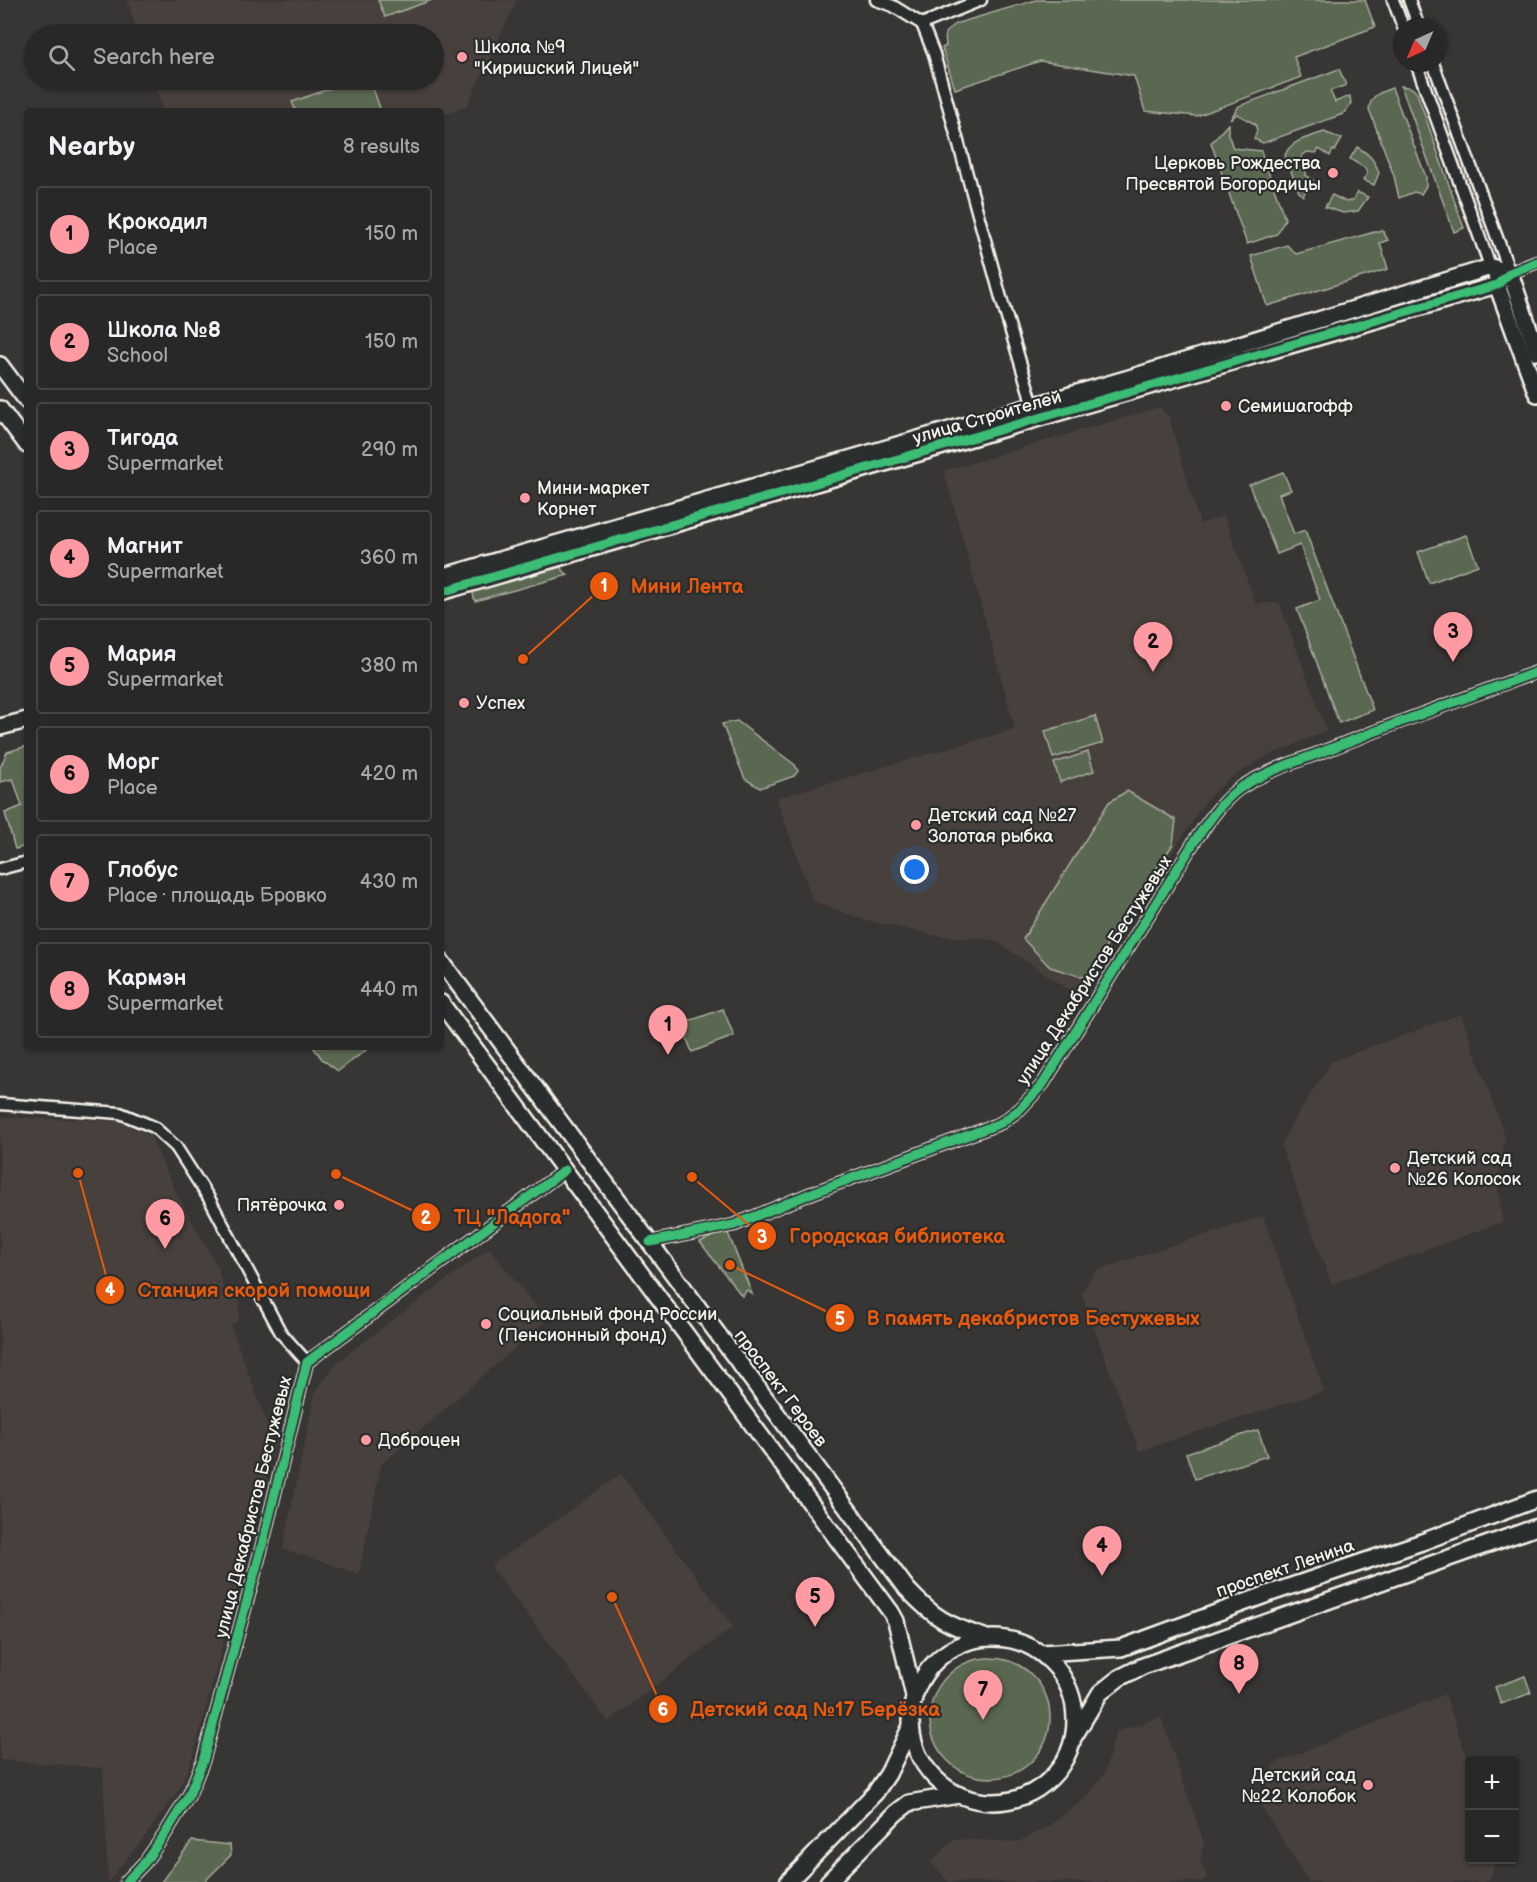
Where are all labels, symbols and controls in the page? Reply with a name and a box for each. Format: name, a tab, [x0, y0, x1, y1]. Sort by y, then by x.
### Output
north arrow	[1393, 18, 1447, 72]
search box	[24, 24, 444, 90]
place label: Школа №9 "Киришский Лицей"	[474, 37, 639, 79]
icon: search	[45, 41, 78, 74]
text: Search here	[93, 44, 215, 71]
marker: Школа №9 "Киришский Лицей"	[455, 50, 469, 64]
text: Nearby	[48, 132, 135, 163]
text: 8 results	[343, 135, 420, 159]
place label: Церковь Рождества Пресвятой Богородицы	[1125, 153, 1321, 195]
marker: Церковь Рождества Пресвятой Богородицы	[1326, 166, 1340, 180]
text: Крокодил	[107, 209, 208, 236]
text: 1	[65, 222, 74, 246]
text: 150 m	[365, 222, 418, 246]
text: Place	[107, 236, 158, 260]
text: Школа №8	[107, 317, 221, 344]
text: 2	[64, 330, 75, 354]
text: 150 m	[365, 330, 418, 354]
text: School	[107, 344, 168, 368]
street label: улица Строителей	[910, 386, 1064, 449]
place label: Семишагофф	[1238, 396, 1353, 417]
marker: Семишагофф	[1219, 399, 1233, 413]
text: Тигода	[107, 425, 178, 452]
text: 3	[64, 438, 75, 462]
text: 290 m	[361, 438, 418, 462]
text: Supermarket	[107, 452, 223, 476]
place label: Мини-маркет Корнет	[537, 478, 650, 520]
marker: Мини-маркет Корнет	[518, 491, 532, 505]
text: Магнит	[107, 533, 183, 560]
text: 4	[64, 546, 75, 570]
text: 360 m	[360, 546, 418, 570]
text: Supermarket	[107, 560, 223, 584]
callout: Мини Лента	[589, 567, 756, 605]
text: Мини Лента	[631, 575, 744, 599]
text: 1	[600, 576, 608, 597]
pin: 3	[1434, 612, 1472, 662]
pin: 2	[1134, 622, 1172, 672]
text: Мария	[107, 641, 176, 668]
text: 5	[64, 654, 75, 678]
text: 380 m	[360, 654, 418, 678]
text: Supermarket	[107, 668, 223, 692]
place label: Успех	[476, 693, 525, 714]
marker: Успех	[457, 696, 471, 710]
text: Морг	[107, 749, 159, 776]
text: 6	[63, 762, 76, 786]
text: 420 m	[360, 762, 418, 786]
text: Place	[107, 776, 158, 800]
place label: Детский сад №27 Золотая рыбка	[928, 805, 1077, 847]
marker: Детский сад №27 Золотая рыбка	[909, 818, 923, 832]
street label: улица Декабристов Бестужевых	[1012, 852, 1176, 1089]
your location	[900, 855, 929, 884]
text: Глобус	[107, 857, 178, 884]
text: 7	[64, 870, 75, 894]
text: 430 m	[360, 870, 418, 894]
text: Place · площадь Бровко	[107, 884, 327, 908]
text: Кармэн	[107, 965, 186, 992]
text: 8	[63, 978, 76, 1002]
text: 440 m	[360, 978, 418, 1002]
text: Supermarket	[107, 992, 223, 1016]
pin: 1	[648, 1006, 688, 1055]
place label: Детский сад №26 Колосок	[1407, 1148, 1521, 1190]
marker: Детский сад №26 Колосок	[1388, 1161, 1402, 1175]
place label: Пятёрочка	[237, 1195, 327, 1216]
marker: Пятёрочка	[332, 1198, 346, 1212]
callout: ТЦ "Ладога"	[411, 1198, 582, 1236]
pin: 6	[146, 1200, 184, 1249]
text: ТЦ "Ладога"	[454, 1206, 570, 1230]
text: 2	[421, 1208, 432, 1229]
callout: Городская библиотека	[747, 1217, 1017, 1255]
text: Городская библиотека	[789, 1225, 1005, 1249]
text: 3	[757, 1227, 767, 1248]
callout: Станция скорой помощи	[95, 1271, 382, 1309]
text: Станция скорой помощи	[138, 1279, 370, 1303]
text: 4	[105, 1280, 116, 1301]
callout: В память декабристов Бестужевых	[825, 1299, 1211, 1337]
place label: Социальный фонд России (Пенсионный фонд)	[498, 1304, 717, 1346]
text: В память декабристов Бестужевых	[867, 1307, 1199, 1331]
text: 5	[835, 1309, 845, 1330]
marker: Социальный фонд России (Пенсионный фонд)	[479, 1317, 493, 1331]
street label: проспект Героев	[730, 1326, 832, 1451]
street label: улица Декабристов Бестужевых	[211, 1374, 296, 1640]
place label: Доброцен	[378, 1430, 460, 1451]
marker: Доброцен	[359, 1433, 373, 1447]
pin: 4	[1082, 1526, 1122, 1576]
street label: проспект Ленина	[1213, 1535, 1357, 1602]
pin: 5	[796, 1578, 834, 1627]
pin: 8	[1220, 1644, 1258, 1694]
pin: 7	[964, 1670, 1002, 1720]
callout: Детский сад №17 Берёзка	[648, 1690, 952, 1728]
text: Детский сад №17 Берёзка	[690, 1698, 940, 1722]
text: 6	[658, 1700, 669, 1721]
map controls	[1465, 1756, 1519, 1864]
button: +	[1465, 1756, 1519, 1810]
place label: Детский сад №22 Колобок	[1241, 1765, 1356, 1807]
marker: Детский сад №22 Колобок	[1361, 1778, 1375, 1792]
button: −	[1465, 1810, 1519, 1864]

